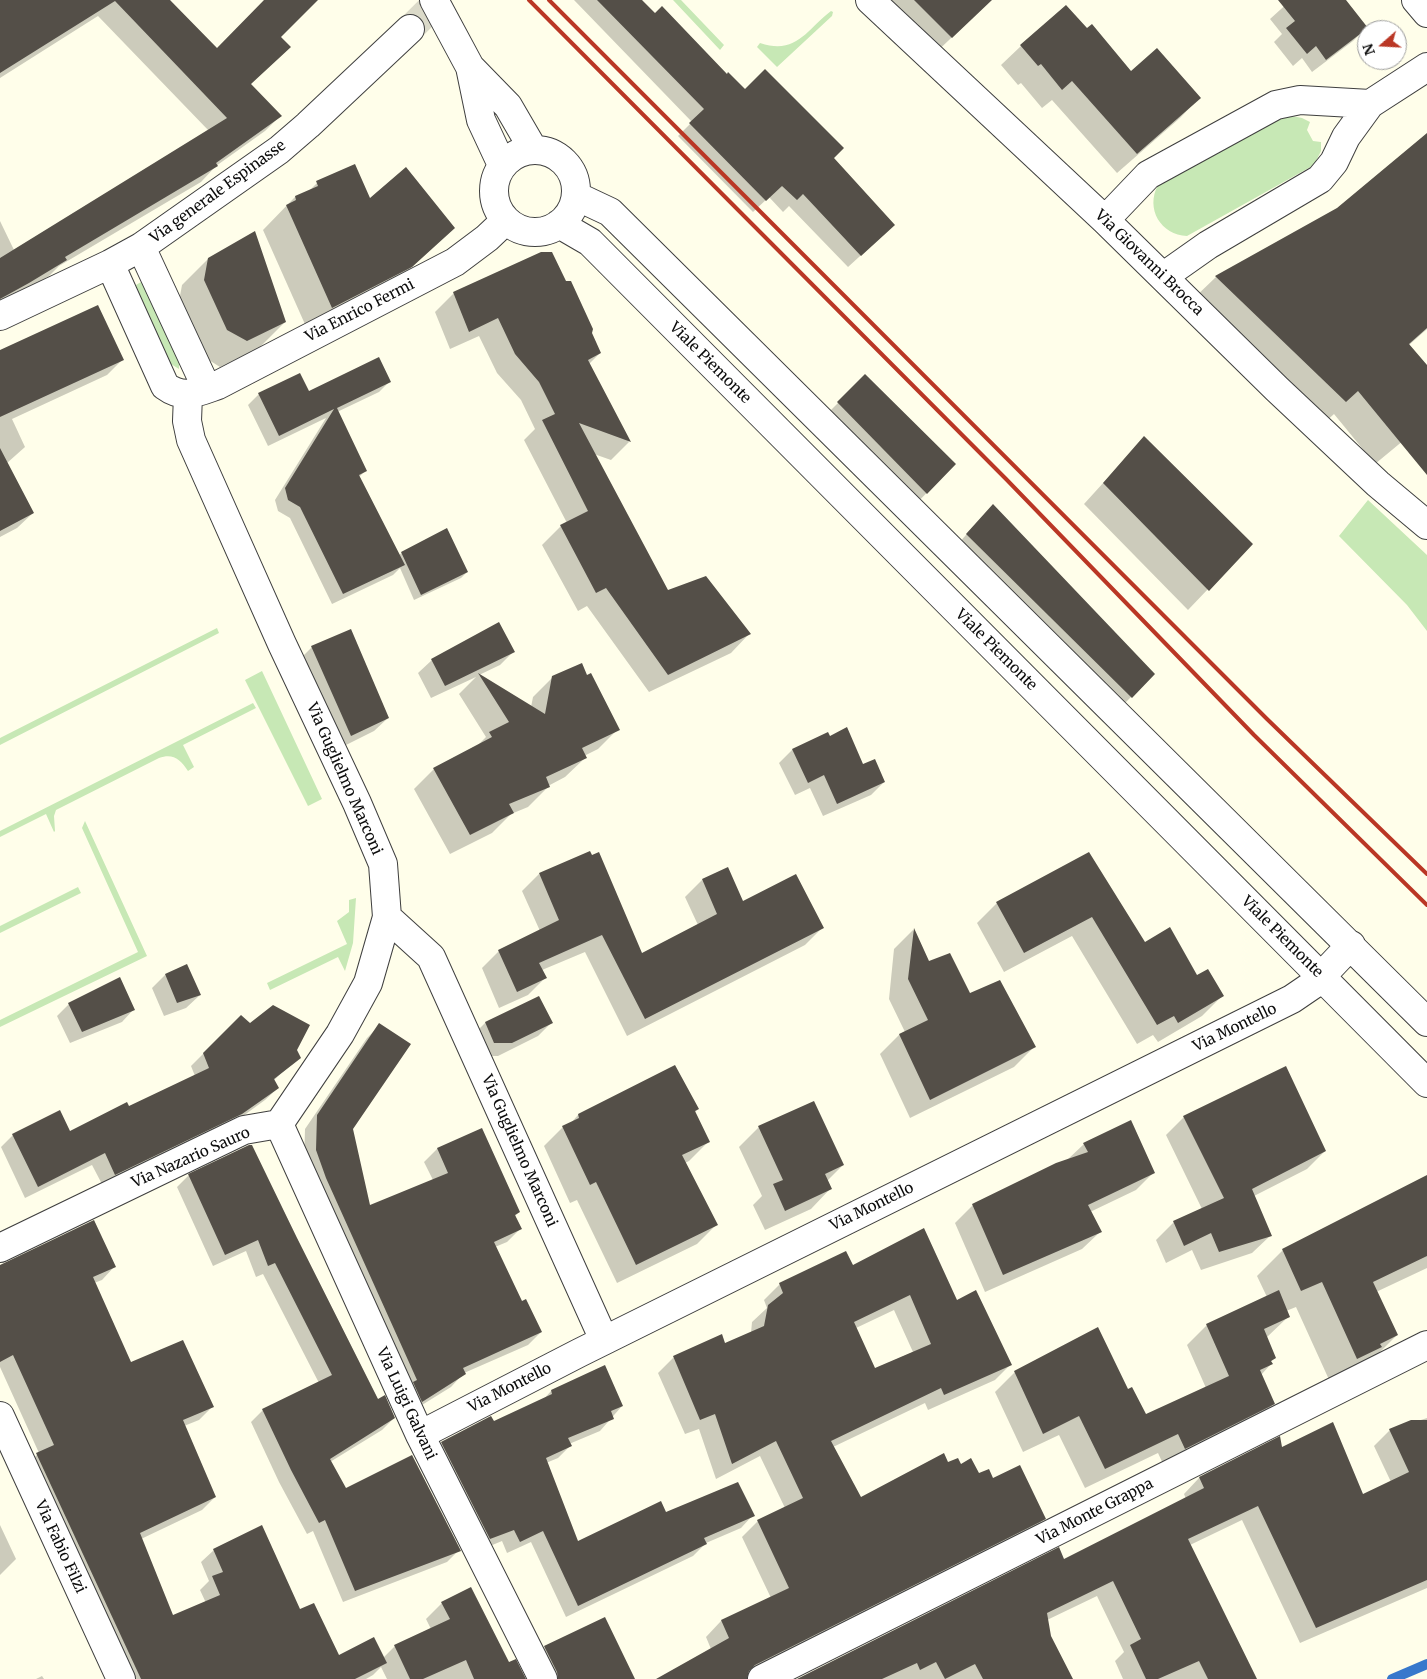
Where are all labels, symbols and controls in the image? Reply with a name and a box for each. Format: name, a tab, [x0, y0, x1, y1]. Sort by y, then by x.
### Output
north arrow	[1357, 20, 1407, 70]
text: N	[1358, 41, 1379, 58]
street label: Via generale Espinasse	[147, 137, 289, 247]
street label: Via Giovanni Brocca	[1091, 207, 1207, 319]
street label: Via Enrico Fermi	[302, 276, 418, 346]
street label: Viale Piemonte	[666, 319, 754, 407]
street label: Viale Piemonte	[952, 606, 1040, 694]
street label: Via Guglielmo Marconi	[302, 700, 386, 858]
street label: Viale Piemonte	[1238, 893, 1326, 981]
street label: Via Montello	[1190, 1000, 1280, 1056]
street label: Via Guglielmo Marconi	[477, 1072, 561, 1230]
street label: Via Nazario Sauro	[129, 1124, 253, 1192]
street label: Via Montello	[827, 1179, 917, 1235]
street label: Via Luigi Galvani	[372, 1345, 440, 1463]
street label: Via Montello	[465, 1359, 555, 1417]
street label: Via Monte Grappa	[1034, 1475, 1156, 1549]
street label: Via Fabio Filzi	[31, 1498, 89, 1596]

